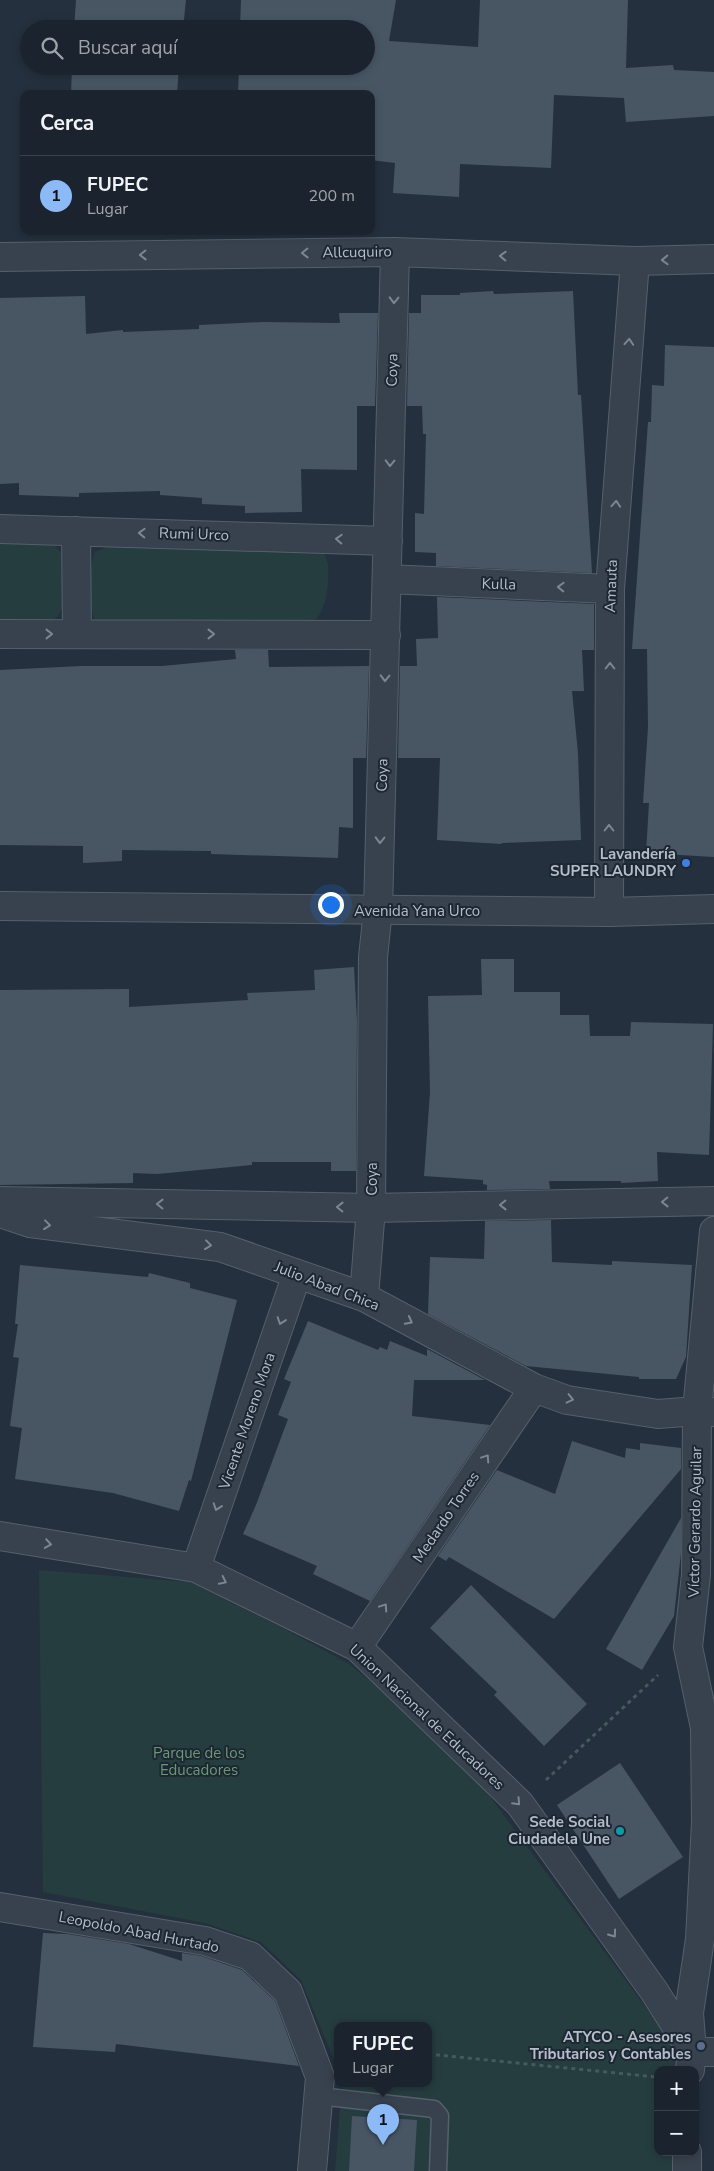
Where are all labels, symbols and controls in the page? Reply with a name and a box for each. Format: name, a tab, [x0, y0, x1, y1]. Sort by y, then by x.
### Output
search box	[20, 20, 375, 75]
icon: search	[38, 34, 66, 62]
text: Buscar aquí	[78, 35, 177, 61]
text: Cerca	[40, 109, 94, 137]
text: FUPEC	[87, 172, 148, 198]
text: 1	[51, 185, 61, 207]
text: 200 m	[308, 185, 355, 207]
text: Lugar	[87, 198, 128, 220]
street label: Allcuquiro	[322, 241, 392, 263]
one-way arrow	[301, 248, 309, 258]
one-way arrow	[139, 250, 146, 260]
one-way arrow	[499, 251, 506, 261]
one-way arrow	[661, 255, 669, 266]
one-way arrow	[389, 297, 399, 305]
one-way arrow	[623, 337, 634, 345]
street label: Coya	[382, 353, 402, 387]
one-way arrow	[385, 460, 395, 467]
one-way arrow	[611, 499, 622, 507]
street label: Rumi Urco	[159, 523, 229, 545]
one-way arrow	[137, 528, 145, 538]
one-way arrow	[335, 533, 343, 544]
street label: Amauta	[600, 559, 622, 613]
street label: Kulla	[481, 573, 517, 595]
one-way arrow	[557, 581, 565, 592]
one-way arrow	[45, 629, 53, 639]
one-way arrow	[208, 629, 215, 639]
one-way arrow	[605, 662, 615, 670]
one-way arrow	[379, 674, 390, 682]
street label: Coya	[372, 758, 392, 792]
one-way arrow	[604, 824, 614, 832]
one-way arrow	[375, 837, 386, 845]
place label: Lavandería SUPER LAUNDRY	[550, 844, 677, 881]
marker: Lavandería SUPER LAUNDRY	[680, 857, 692, 869]
your location	[318, 892, 344, 918]
street label: Avenida Yana Urco	[354, 901, 480, 921]
street label: Coya	[362, 1162, 382, 1196]
one-way arrow	[661, 1197, 669, 1207]
one-way arrow	[156, 1199, 164, 1209]
one-way arrow	[499, 1200, 506, 1210]
one-way arrow	[336, 1202, 344, 1213]
one-way arrow	[42, 1220, 51, 1230]
one-way arrow	[204, 1240, 212, 1250]
street label: Julio Abad Chica	[271, 1256, 382, 1315]
one-way arrow	[403, 1314, 412, 1324]
one-way arrow	[277, 1316, 287, 1324]
street label: Vicente Moreno Mora	[214, 1350, 280, 1493]
one-way arrow	[565, 1393, 574, 1404]
street label: Víctor Gerardo Aguilar	[684, 1446, 706, 1599]
one-way arrow	[480, 1454, 489, 1464]
street label: Medardo Torres	[408, 1468, 484, 1566]
one-way arrow	[213, 1503, 223, 1511]
one-way arrow	[44, 1538, 53, 1548]
one-way arrow	[218, 1575, 227, 1585]
one-way arrow	[378, 1603, 387, 1612]
street label: Union Nacional de Educadores	[345, 1640, 509, 1794]
park label: Parque de los Educadores	[153, 1743, 245, 1780]
one-way arrow	[511, 1797, 520, 1806]
place label: Sede Social Ciudadela Une	[508, 1812, 610, 1849]
marker: Sede Social Ciudadela Une	[614, 1825, 626, 1837]
street label: Leopoldo Abad Hurtado	[57, 1907, 221, 1957]
one-way arrow	[607, 1928, 616, 1937]
popup	[334, 2022, 432, 2087]
place label: ATYCO - Asesores Tributarios y Contables	[530, 2027, 691, 2064]
text: FUPEC	[352, 2031, 414, 2057]
marker: ATYCO - Asesores Tributarios y Contables	[695, 2040, 707, 2052]
text: Lugar	[352, 2057, 393, 2079]
map controls	[654, 2066, 699, 2156]
button: +	[654, 2066, 699, 2111]
pin: 1	[367, 2104, 399, 2145]
button: −	[654, 2111, 699, 2156]

